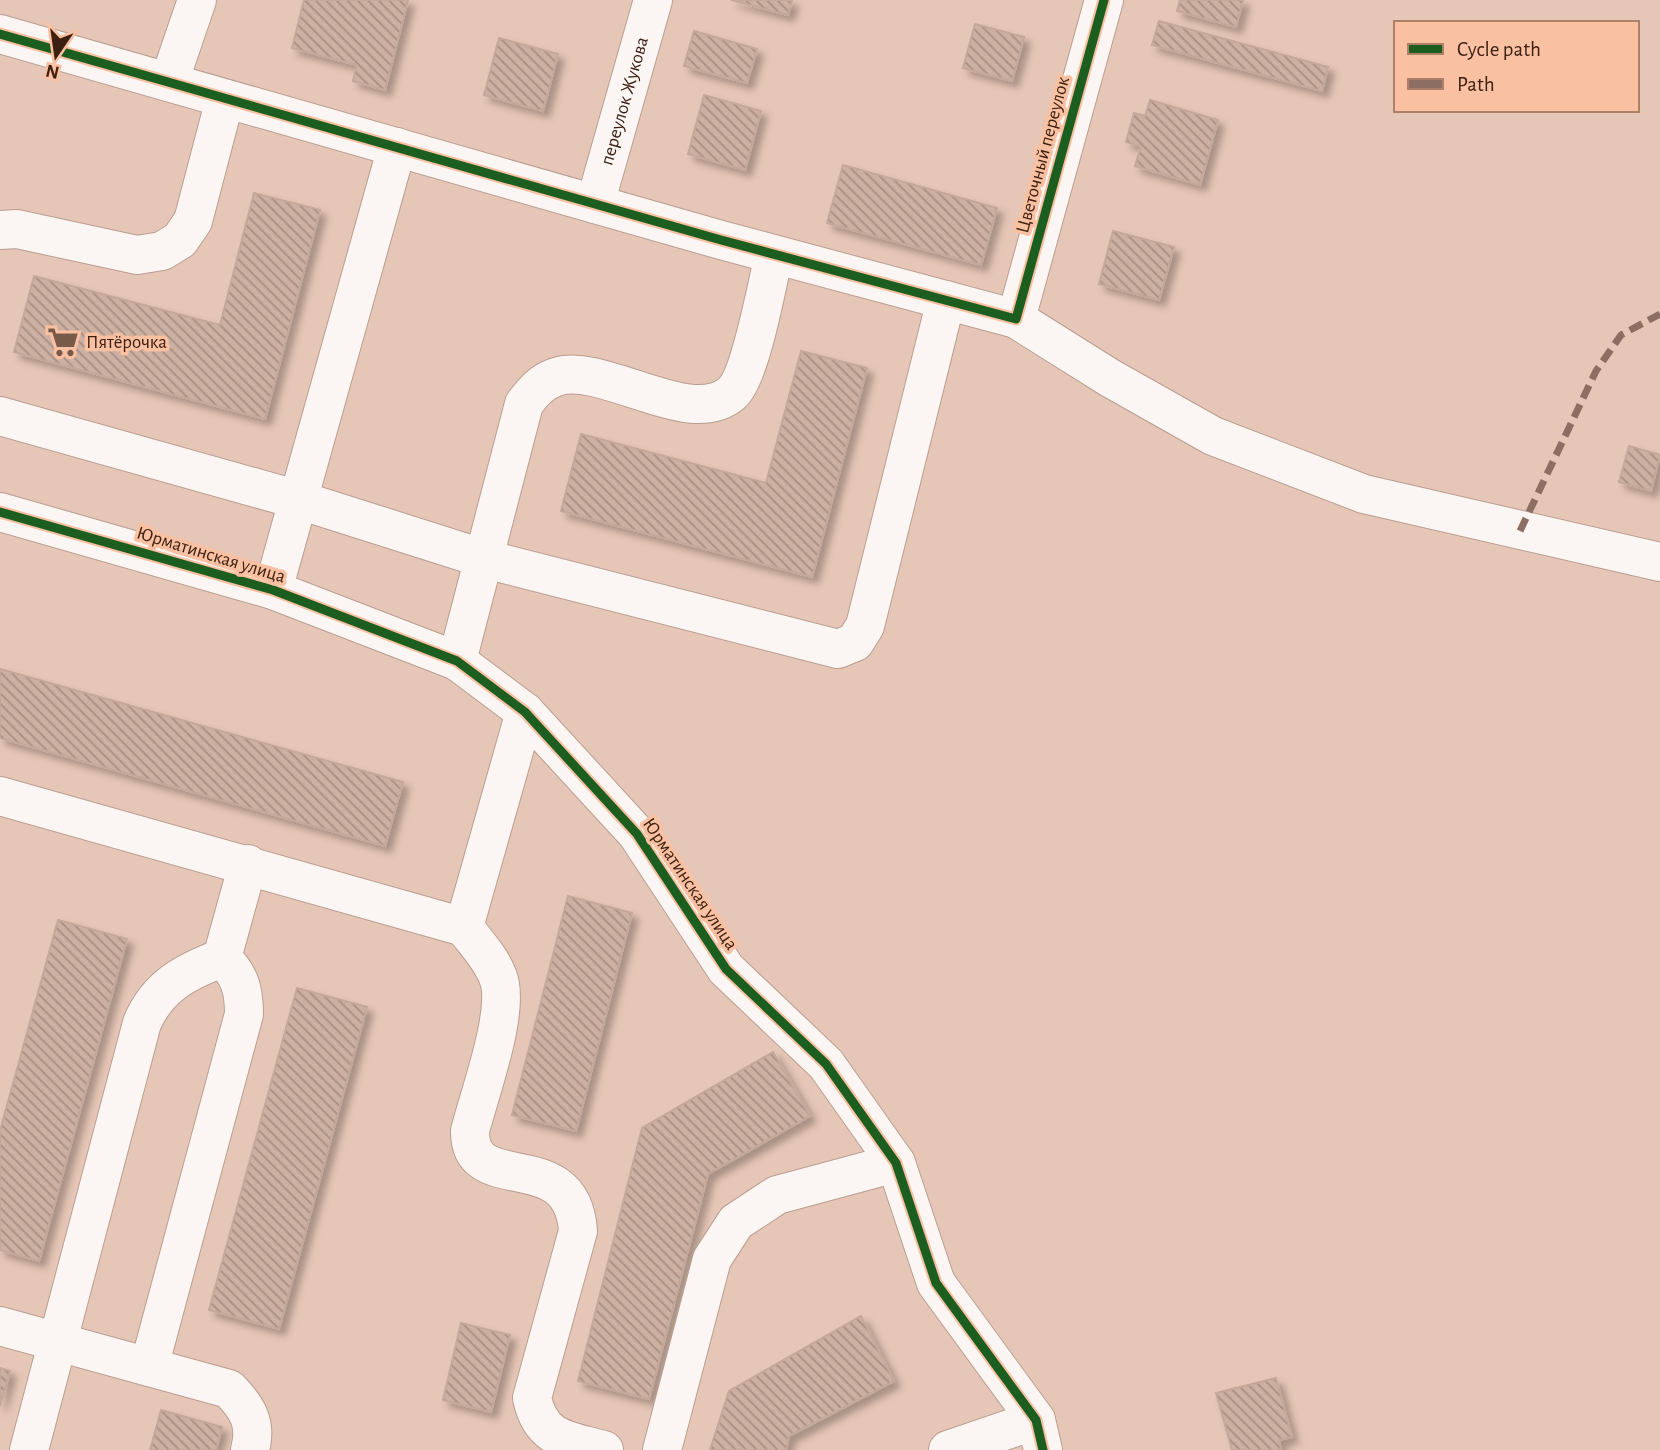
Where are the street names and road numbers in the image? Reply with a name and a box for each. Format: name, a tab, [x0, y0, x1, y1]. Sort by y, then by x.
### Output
street label: переулок Жукова	[597, 34, 652, 168]
street label: Цветочный переулок	[1013, 74, 1073, 235]
street label: Юрматинская улица	[134, 523, 288, 587]
street label: Юрматинская улица	[639, 815, 741, 954]

